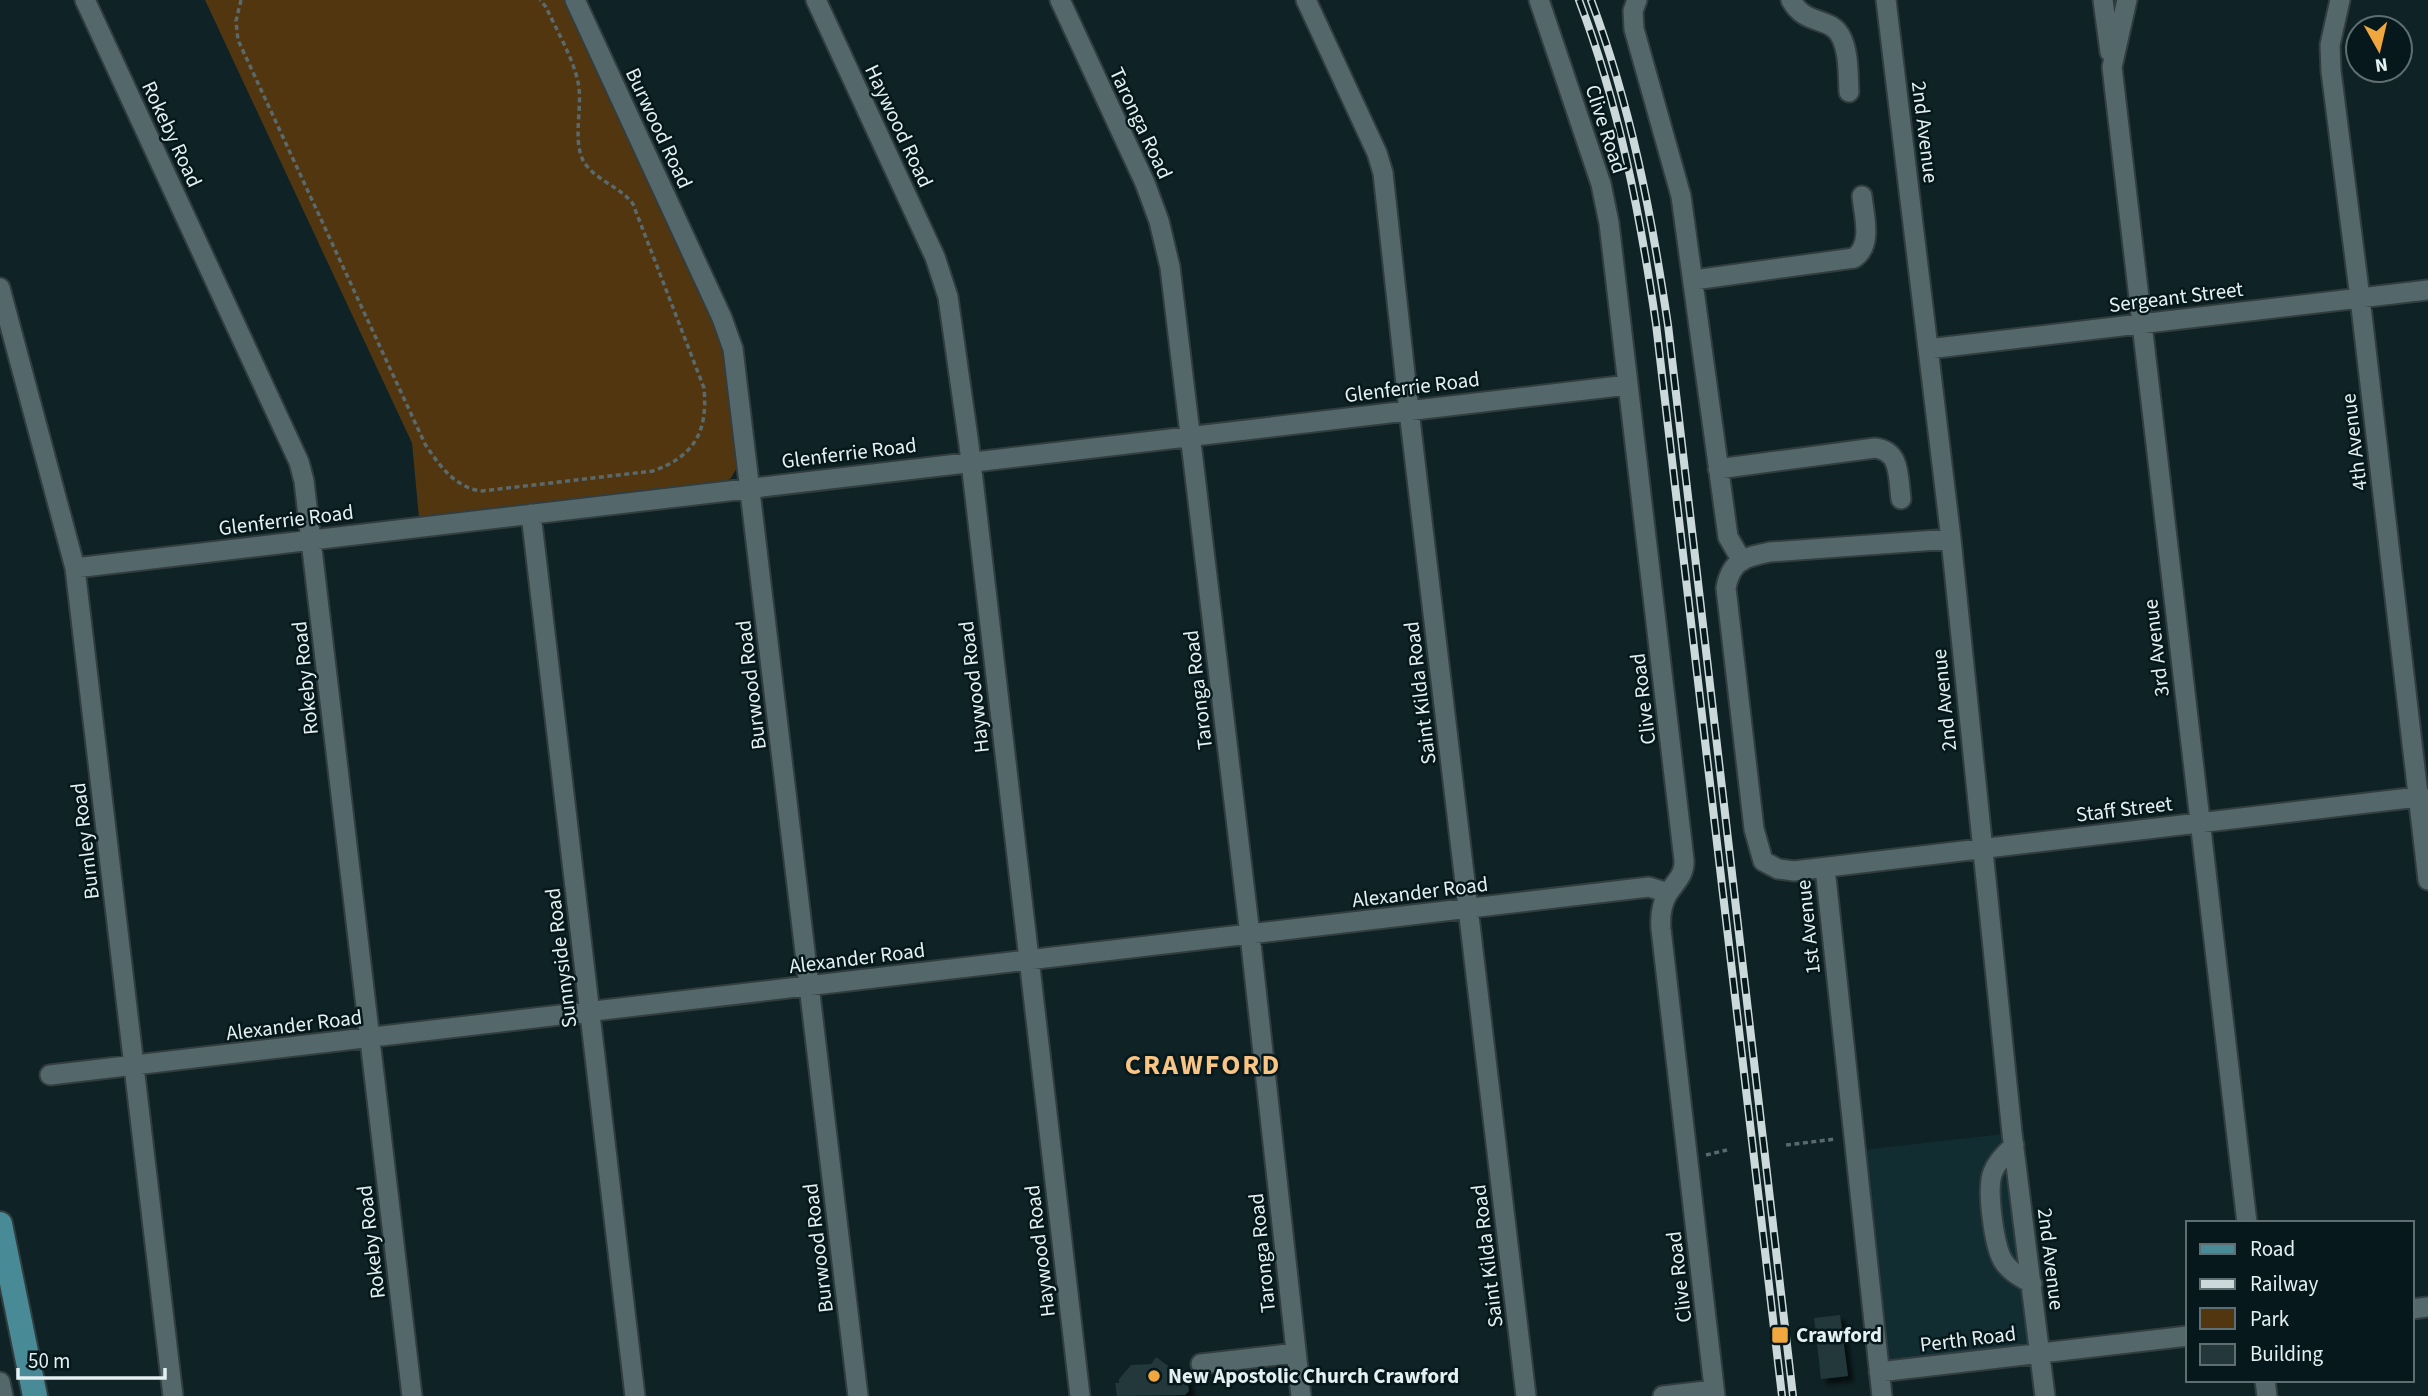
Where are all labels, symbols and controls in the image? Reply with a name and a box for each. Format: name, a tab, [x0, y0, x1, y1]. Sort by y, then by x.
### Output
north arrow	[2344, 14, 2414, 84]
text: N	[2373, 50, 2389, 79]
street label: Haywood Road	[857, 59, 941, 193]
street label: Taronga Road	[1102, 62, 1180, 184]
street label: Burwood Road	[618, 63, 700, 193]
street label: Rokeby Road	[134, 76, 210, 192]
street label: 2nd Avenue	[1904, 79, 1946, 185]
street label: Clive Road	[1578, 81, 1634, 177]
street label: Sergeant Street	[2107, 274, 2245, 320]
street label: Glenferrie Road	[1343, 364, 1481, 410]
street label: 4th Avenue	[2333, 392, 2375, 492]
street label: Glenferrie Road	[780, 430, 918, 476]
street label: Glenferrie Road	[217, 497, 355, 543]
street label: 3rd Avenue	[2135, 597, 2177, 699]
street label: Burwood Road	[728, 619, 774, 751]
street label: Haywood Road	[951, 619, 997, 755]
street label: Rokeby Road	[284, 620, 326, 736]
street label: Saint Kilda Road	[1396, 620, 1444, 766]
street label: Taronga Road	[1176, 628, 1220, 752]
street label: 2nd Avenue	[1924, 647, 1964, 753]
street label: Clive Road	[1623, 652, 1663, 746]
street label: Burnley Road	[63, 781, 107, 901]
street label: Staff Street	[2074, 788, 2174, 830]
street label: Alexander Road	[1350, 869, 1490, 915]
street label: 1st Avenue	[1788, 878, 1828, 976]
street label: Sunnyside Road	[538, 886, 584, 1030]
street label: Alexander Road	[787, 935, 927, 981]
street label: Alexander Road	[224, 1002, 364, 1048]
district label: CRAWFORD	[1125, 1045, 1281, 1085]
street label: Burwood Road	[795, 1182, 841, 1314]
street label: Haywood Road	[1017, 1183, 1063, 1319]
street label: Saint Kilda Road	[1463, 1183, 1511, 1329]
street label: Rokeby Road	[349, 1184, 393, 1300]
street label: Taronga Road	[1241, 1192, 1283, 1314]
street label: 2nd Avenue	[2030, 1206, 2072, 1312]
legend	[2186, 1221, 2414, 1382]
street label: Clive Road	[1659, 1230, 1699, 1324]
text: Road	[2250, 1234, 2295, 1264]
text: Railway	[2250, 1269, 2318, 1299]
text: Park	[2250, 1304, 2290, 1334]
street label: Perth Road	[1918, 1318, 2018, 1360]
place label: Crawford	[1796, 1320, 1882, 1350]
marker: Crawford	[1770, 1325, 1790, 1345]
scale bar	[18, 1336, 164, 1380]
text: Building	[2250, 1339, 2324, 1369]
text: 50 m	[28, 1346, 70, 1376]
place label: New Apostolic Church Crawford	[1168, 1361, 1459, 1391]
marker: New Apostolic Church Crawford	[1146, 1368, 1162, 1384]

